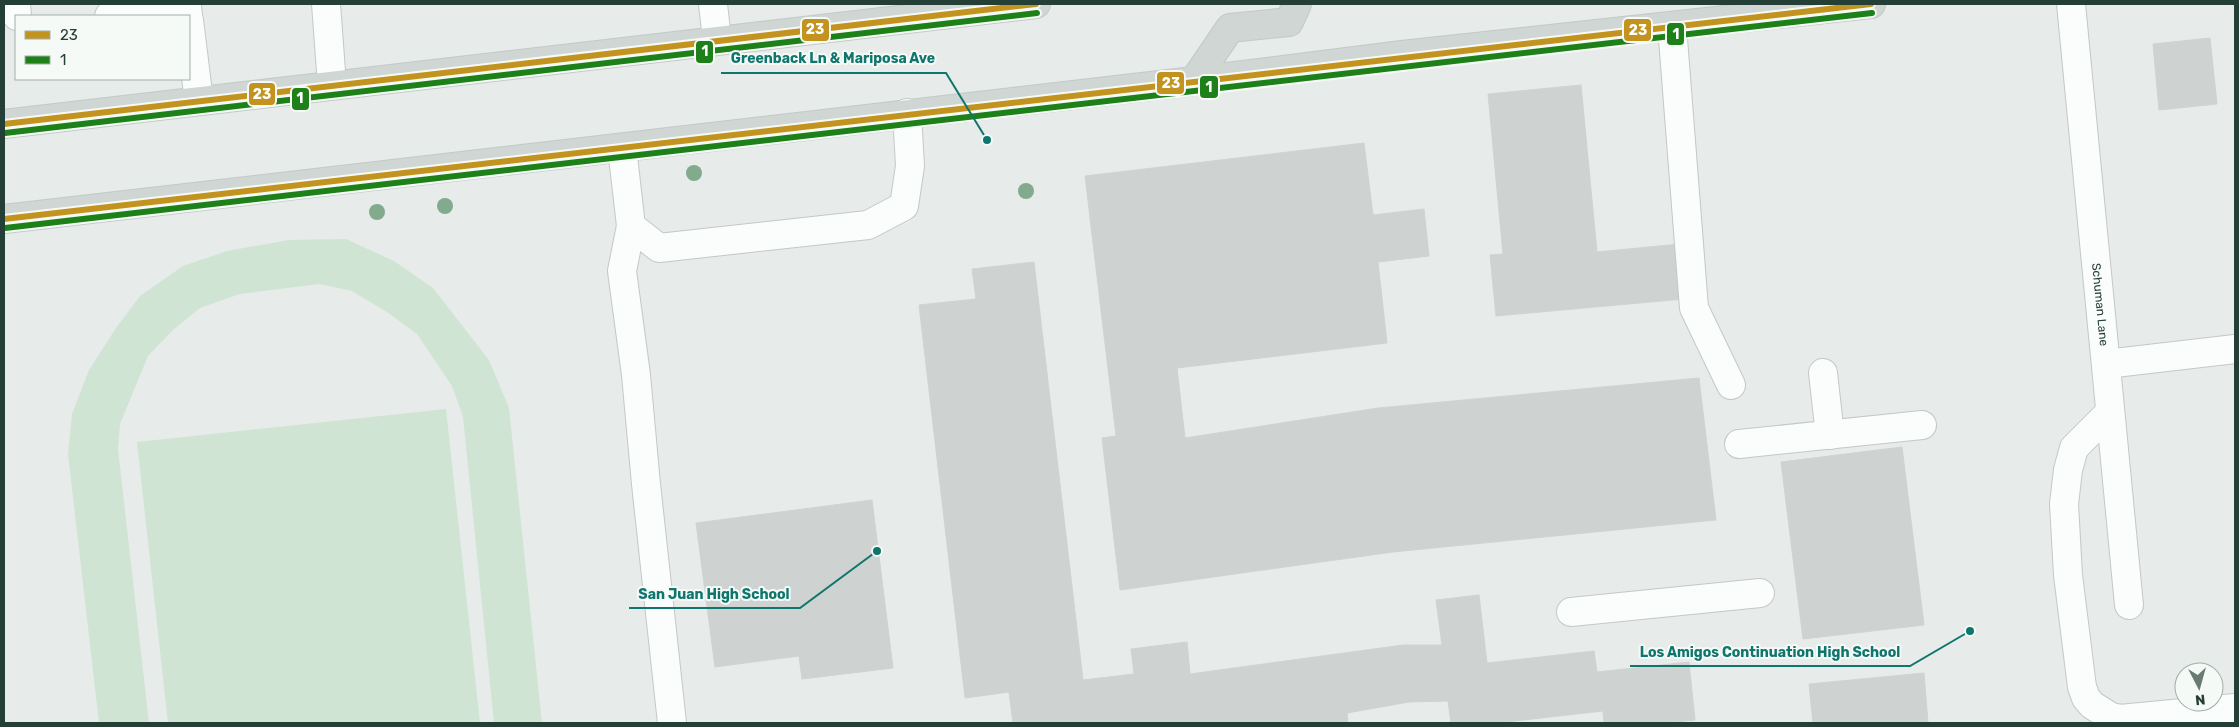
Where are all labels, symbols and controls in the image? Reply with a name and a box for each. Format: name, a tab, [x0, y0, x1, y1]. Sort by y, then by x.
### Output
legend	[15, 15, 190, 80]
line badge: 23	[801, 18, 830, 42]
line badge: 23	[1623, 18, 1652, 42]
text: 23	[806, 21, 824, 38]
text: 23	[1629, 22, 1647, 39]
line badge: 1	[1666, 22, 1685, 46]
text: 23	[60, 26, 78, 44]
text: 1	[1673, 26, 1680, 43]
line badge: 1	[695, 40, 714, 64]
text: 1	[702, 43, 709, 60]
callout: Greenback Ln & Mariposa Ave	[721, 44, 946, 73]
text: Greenback Ln & Mariposa Ave	[731, 50, 935, 67]
text: 1	[60, 51, 66, 69]
line badge: 23	[1156, 71, 1185, 95]
text: 23	[1162, 75, 1180, 92]
line badge: 1	[1199, 75, 1219, 99]
text: 1	[1206, 79, 1213, 96]
line badge: 23	[248, 82, 276, 106]
text: 23	[253, 86, 271, 103]
line badge: 1	[291, 87, 310, 111]
text: 1	[297, 90, 304, 107]
street label: Schuman Lane	[2089, 262, 2111, 347]
callout: San Juan High School	[629, 579, 800, 608]
text: San Juan High School	[638, 586, 790, 603]
callout: Los Amigos Continuation High School	[1630, 637, 1910, 666]
text: Los Amigos Continuation High School	[1640, 644, 1900, 661]
north arrow	[2174, 662, 2224, 712]
text: N	[2194, 690, 2206, 708]

